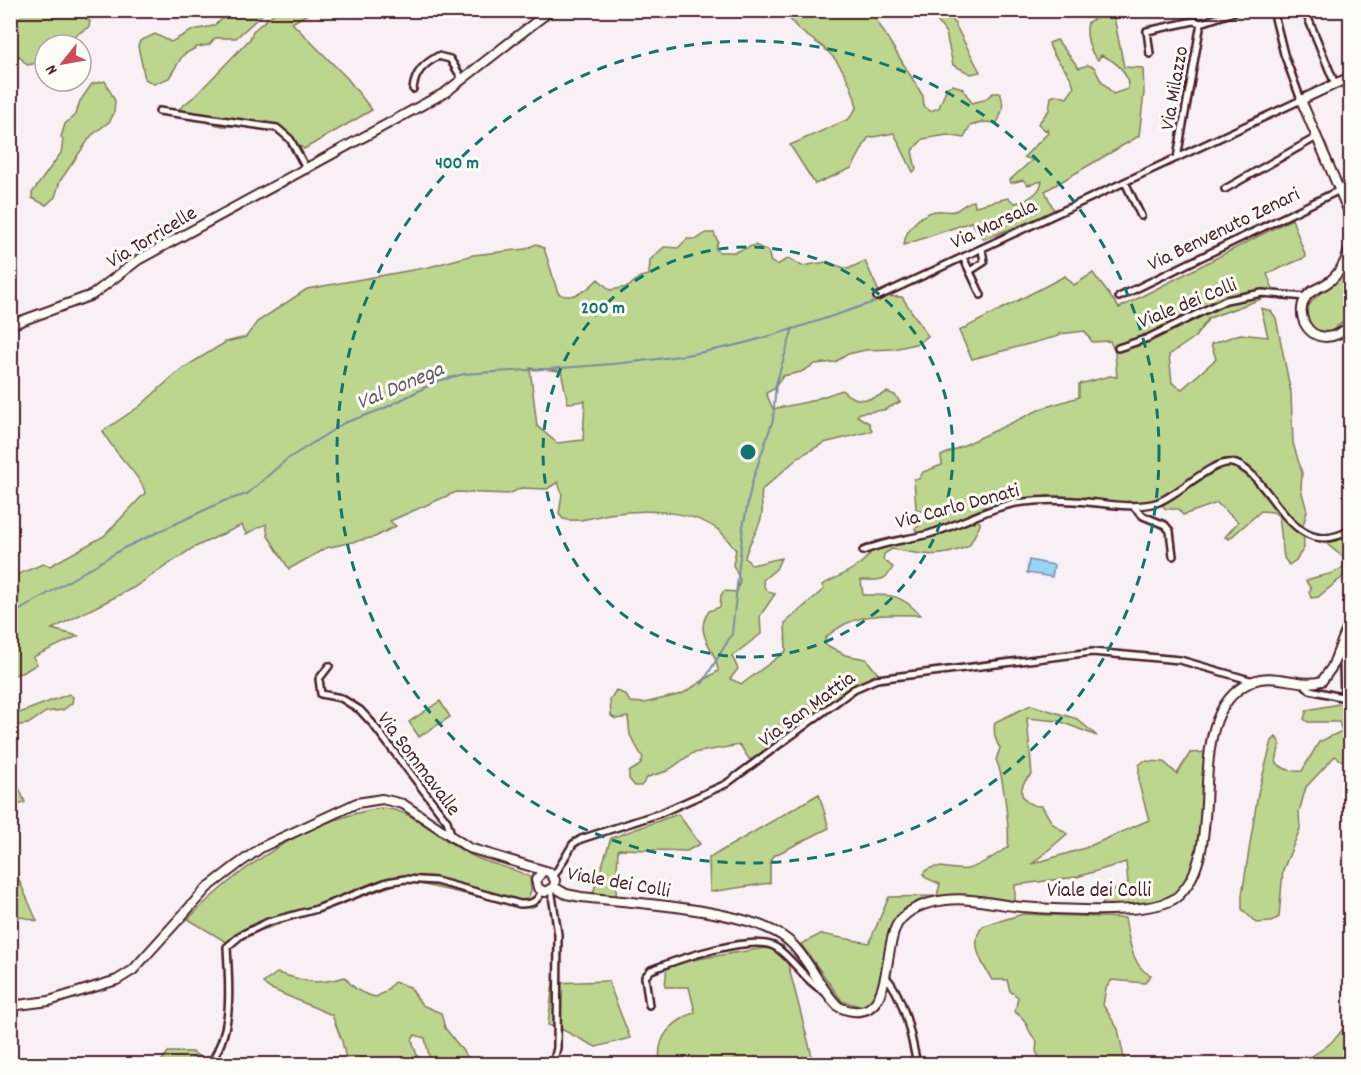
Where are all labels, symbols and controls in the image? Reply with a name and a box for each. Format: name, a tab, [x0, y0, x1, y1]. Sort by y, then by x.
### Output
north arrow	[33, 33, 93, 93]
street label: Via Milazzo	[1154, 44, 1198, 133]
text: N	[40, 60, 64, 79]
text: 400 m	[435, 152, 479, 177]
street label: Via Benvenuto Zenari	[1143, 181, 1306, 281]
street label: Via Marsala	[946, 192, 1043, 259]
street label: Via Torricelle	[102, 200, 203, 277]
street label: Viale dei Colli	[1134, 271, 1242, 338]
text: 200 m	[581, 297, 625, 322]
water label: Val Donega	[352, 354, 450, 419]
centre of rings	[738, 442, 758, 462]
street label: Via Carlo Donati	[893, 477, 1023, 539]
street label: Via San Mattia	[753, 664, 863, 756]
street label: Via Sommavalle	[368, 706, 467, 823]
street label: Viale dei Colli	[565, 860, 673, 908]
street label: Viale dei Colli	[1047, 877, 1151, 907]

